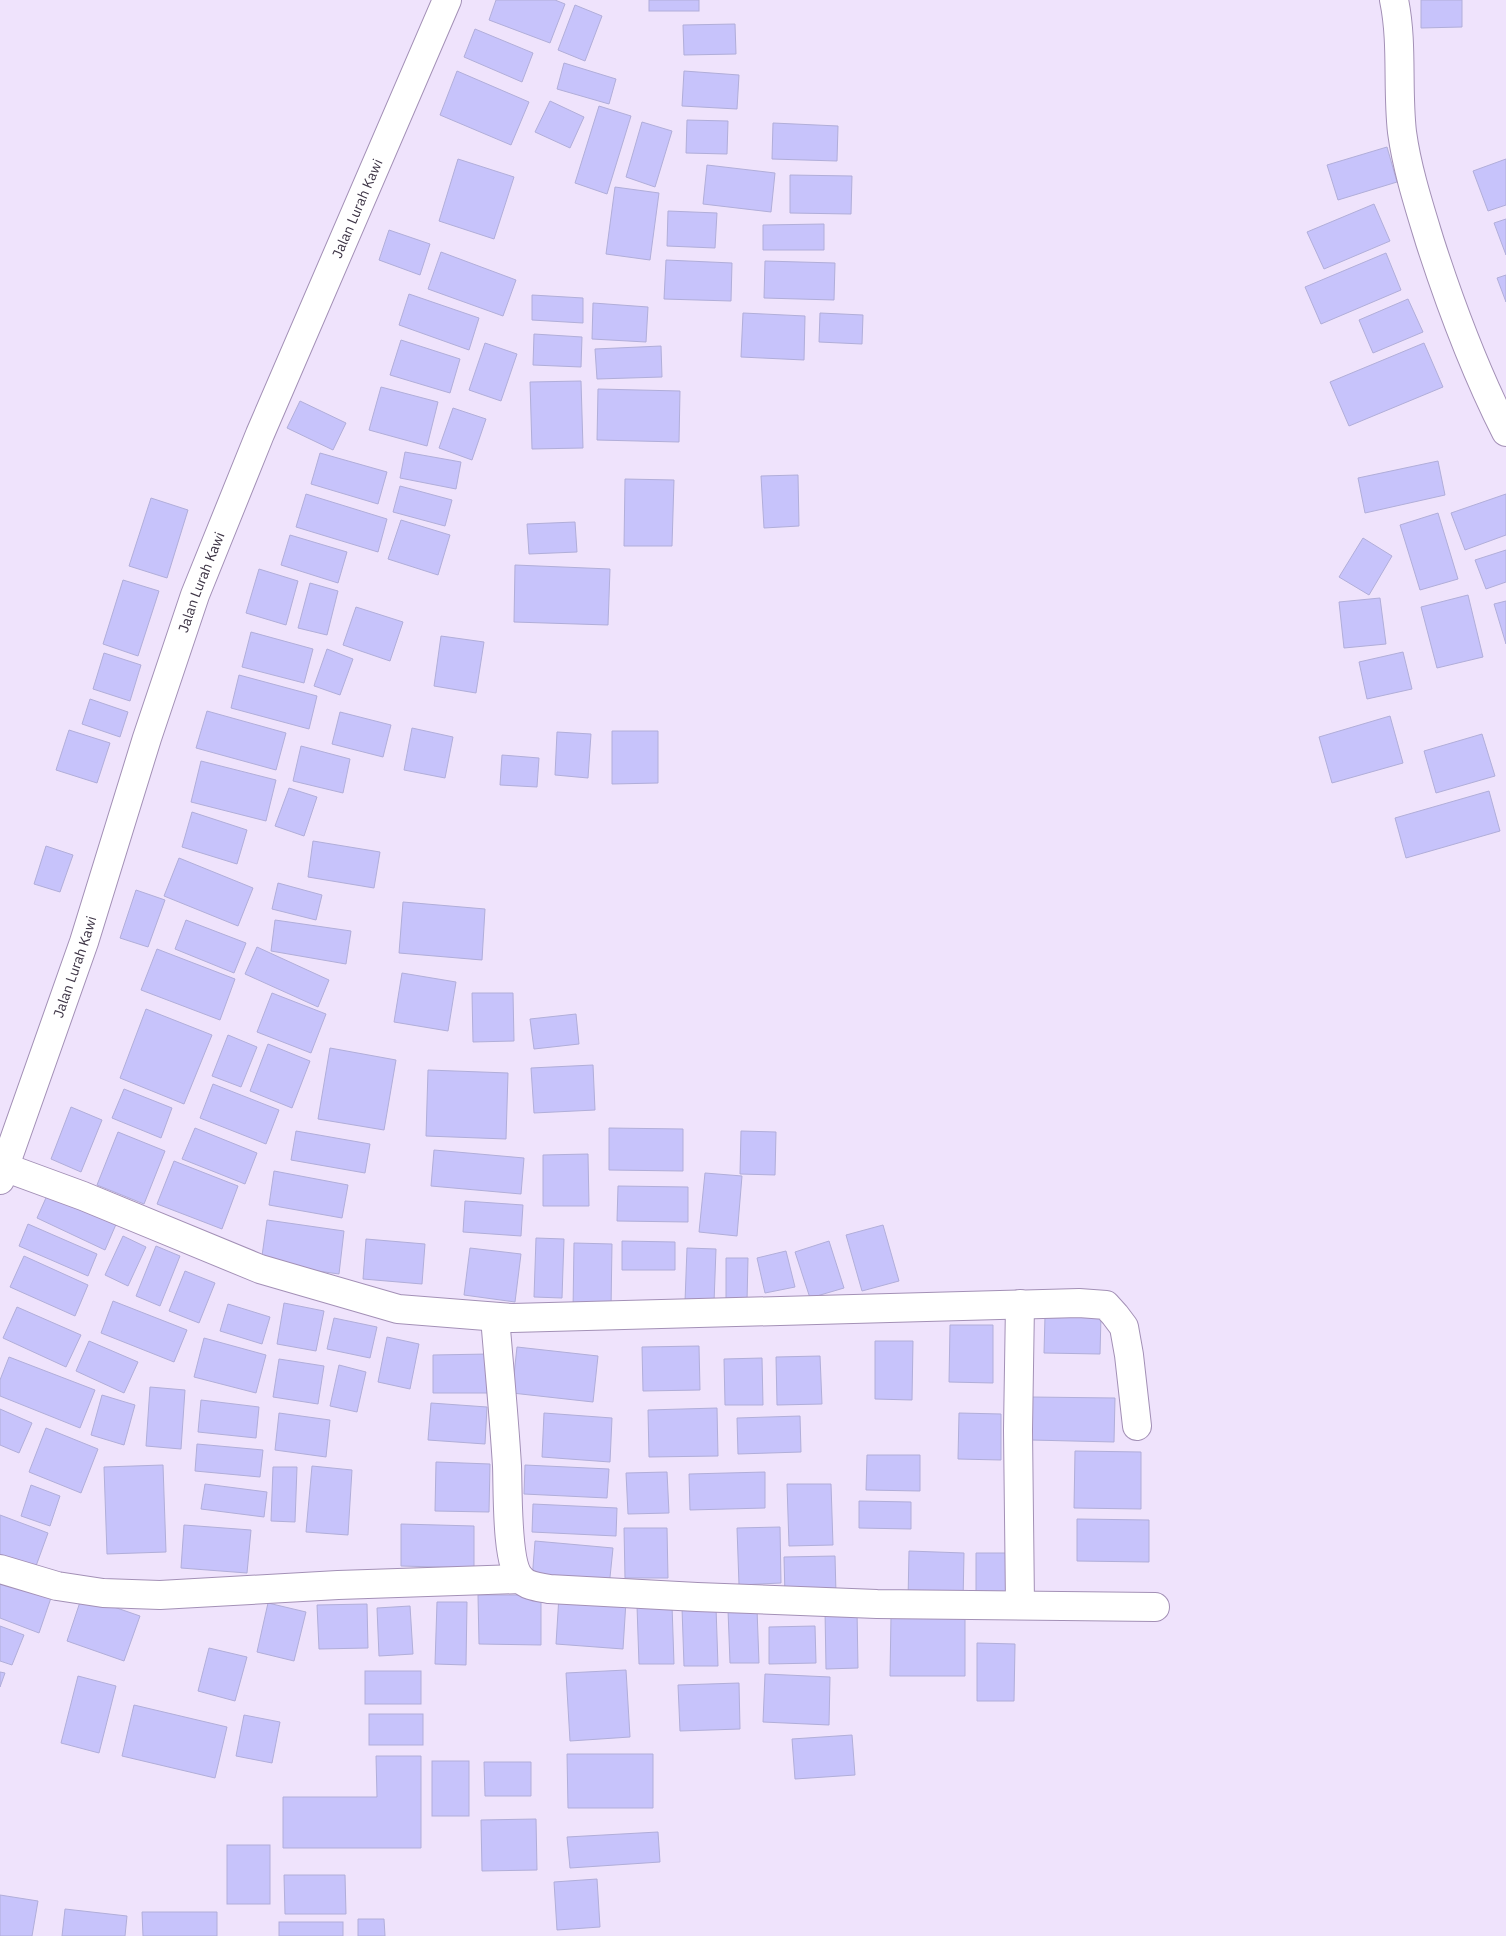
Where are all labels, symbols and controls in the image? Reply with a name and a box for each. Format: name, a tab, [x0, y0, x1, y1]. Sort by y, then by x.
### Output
street label: Jalan Lurah Kawi	[328, 156, 386, 261]
street label: Jalan Lurah Kawi	[174, 529, 229, 635]
street label: Jalan Lurah Kawi	[49, 914, 100, 1020]

